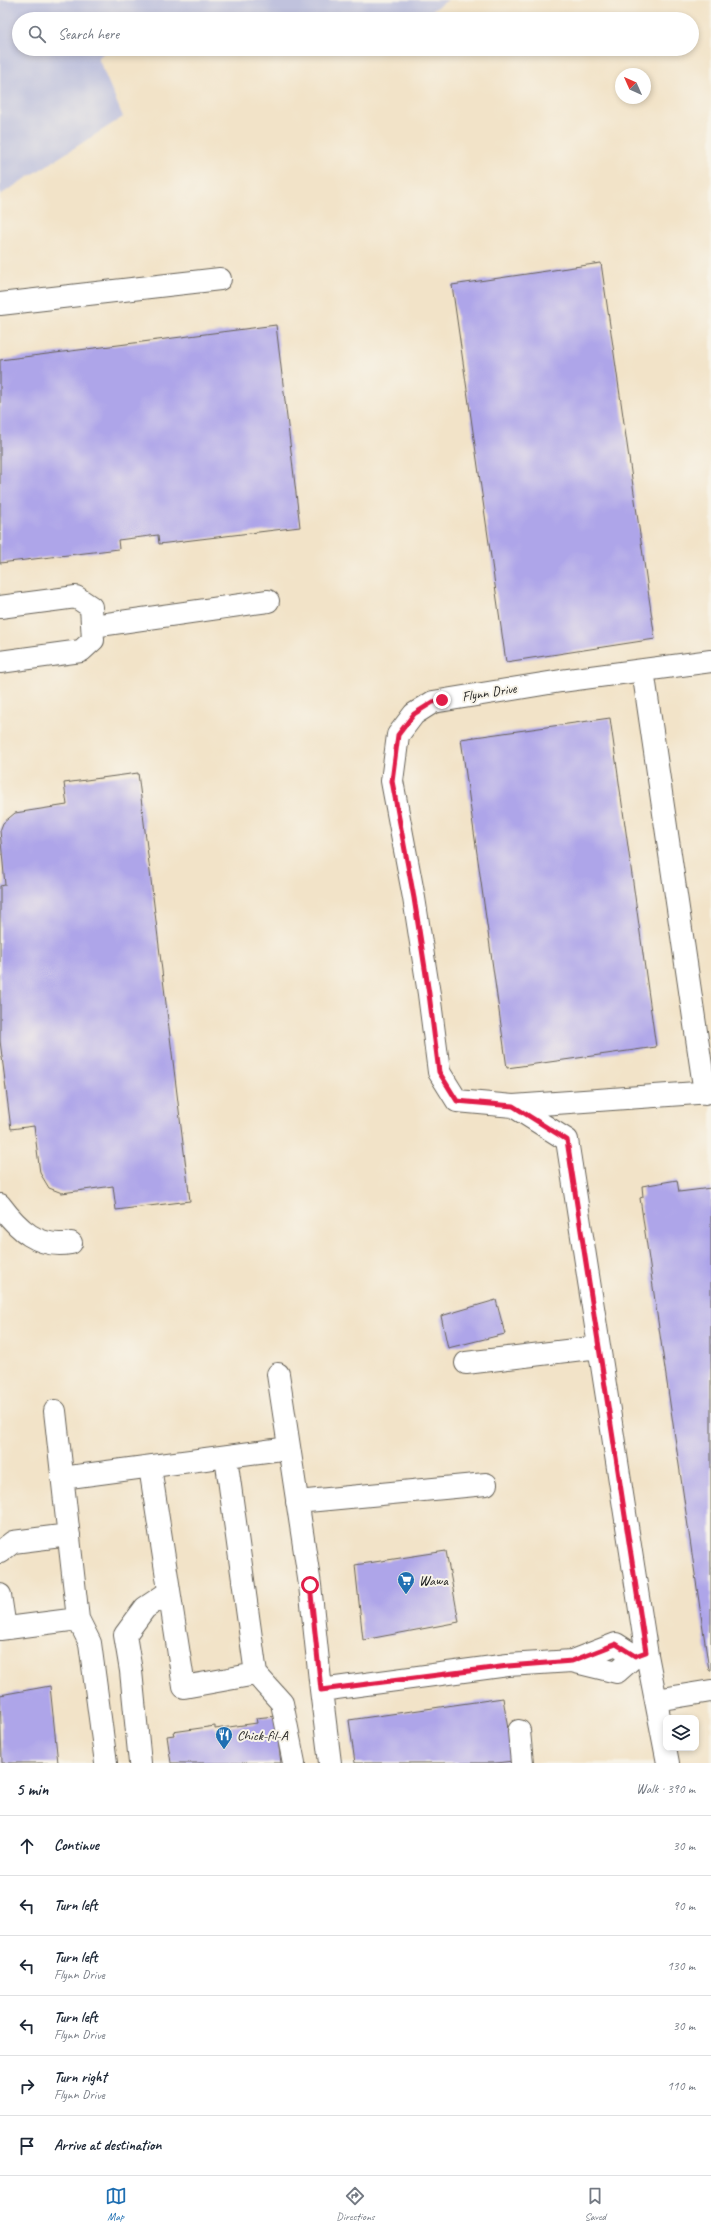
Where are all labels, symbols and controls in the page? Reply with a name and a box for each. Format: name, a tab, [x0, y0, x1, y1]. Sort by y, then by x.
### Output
search box	[12, 12, 699, 56]
icon: search	[26, 23, 48, 45]
text: Search here	[58, 25, 119, 44]
north arrow	[615, 68, 651, 104]
street label: Flynn Drive	[461, 680, 519, 705]
route end	[433, 691, 451, 709]
supermarket icon: Wawa	[396, 1570, 416, 1595]
place label: Wawa	[419, 1572, 449, 1589]
route start	[301, 1576, 319, 1594]
map controls	[663, 1715, 699, 1751]
button: layers	[663, 1715, 699, 1751]
restaurant icon: Chick-fil-A	[214, 1725, 234, 1750]
place label: Chick-fil-A	[237, 1727, 289, 1744]
text: 5 min	[16, 1779, 48, 1800]
text: Walk · 390 m	[636, 1781, 695, 1797]
icon: ahead	[16, 1835, 38, 1857]
text: Continue	[54, 1836, 99, 1855]
text: 30 m	[673, 1838, 695, 1854]
icon: left	[16, 1895, 38, 1917]
text: Turn left	[54, 1896, 97, 1915]
text: 90 m	[673, 1898, 695, 1914]
text: Turn left	[54, 1948, 97, 1967]
icon: left	[16, 1955, 38, 1977]
text: 130 m	[667, 1958, 695, 1974]
text: Flynn Drive	[54, 1967, 105, 1983]
text: Turn left	[54, 2008, 97, 2027]
icon: left	[16, 2015, 38, 2037]
text: 30 m	[673, 2018, 695, 2034]
text: Flynn Drive	[54, 2027, 105, 2043]
text: Turn right	[54, 2068, 107, 2087]
icon: right	[16, 2075, 38, 2097]
text: 110 m	[667, 2078, 695, 2094]
text: Flynn Drive	[54, 2087, 105, 2103]
icon: arrive	[16, 2135, 38, 2157]
text: Arrive at destination	[54, 2136, 161, 2155]
tab: Map	[105, 2185, 127, 2223]
tab: Directions	[336, 2185, 375, 2223]
tab: Saved	[584, 2185, 606, 2223]

